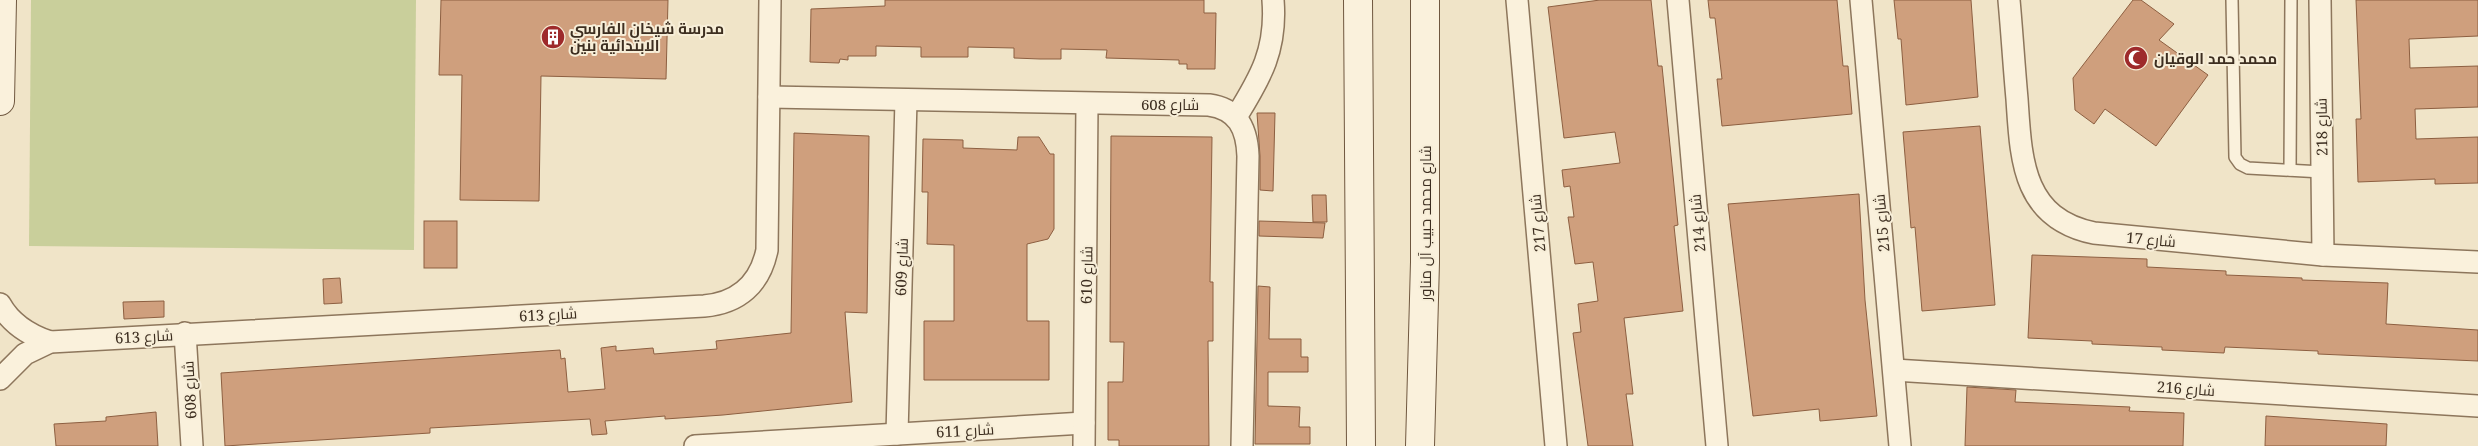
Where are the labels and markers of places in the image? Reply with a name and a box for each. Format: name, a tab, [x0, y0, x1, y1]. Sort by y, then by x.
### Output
place label: مدرسة شيخان الفارسي الابتدائية بنين	[570, 18, 724, 55]
building icon: مدرسة شيخان الفارسي الابتدائية بنين	[540, 24, 566, 50]
mosque icon: محمد حمد الوقيان	[2123, 45, 2149, 71]
place label: محمد حمد الوقيان	[2154, 48, 2277, 68]

